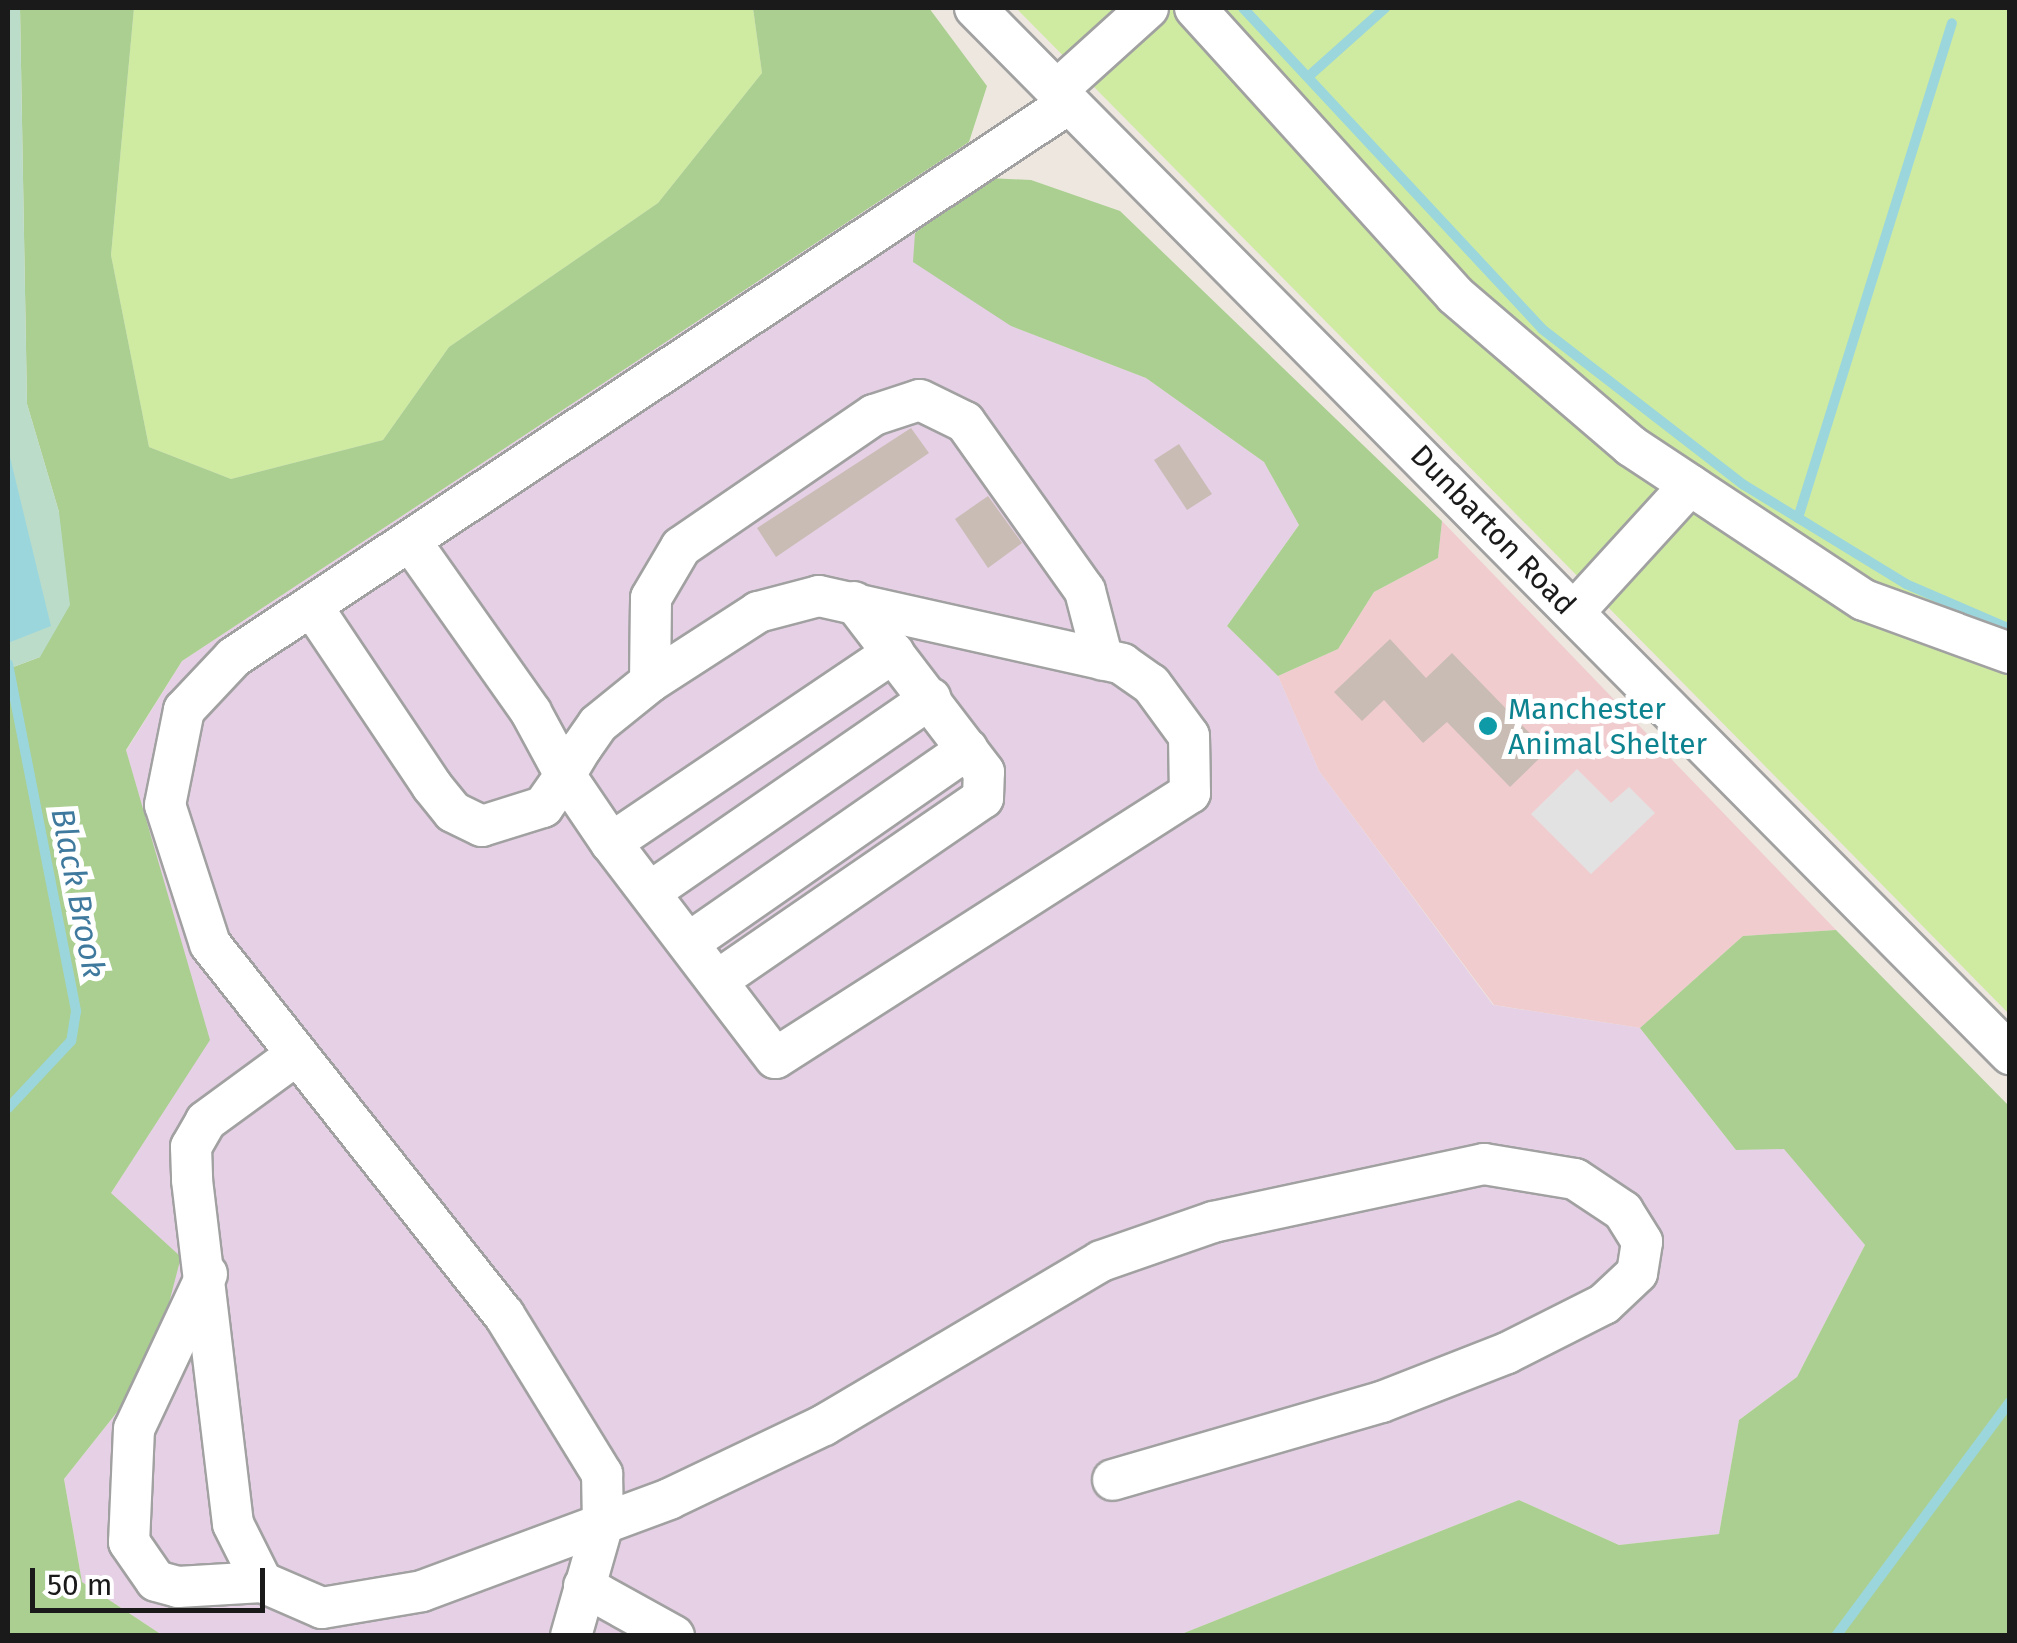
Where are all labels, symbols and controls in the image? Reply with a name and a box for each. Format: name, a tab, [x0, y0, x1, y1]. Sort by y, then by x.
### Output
street label: Dunbarton Road	[1403, 438, 1583, 622]
place label: Manchester Animal Shelter	[1508, 691, 1707, 762]
marker: Manchester Animal Shelter	[1477, 715, 1499, 737]
water label: Black Brook	[43, 805, 113, 981]
scale bar	[35, 1548, 270, 1610]
text: 50 m	[47, 1567, 112, 1603]

